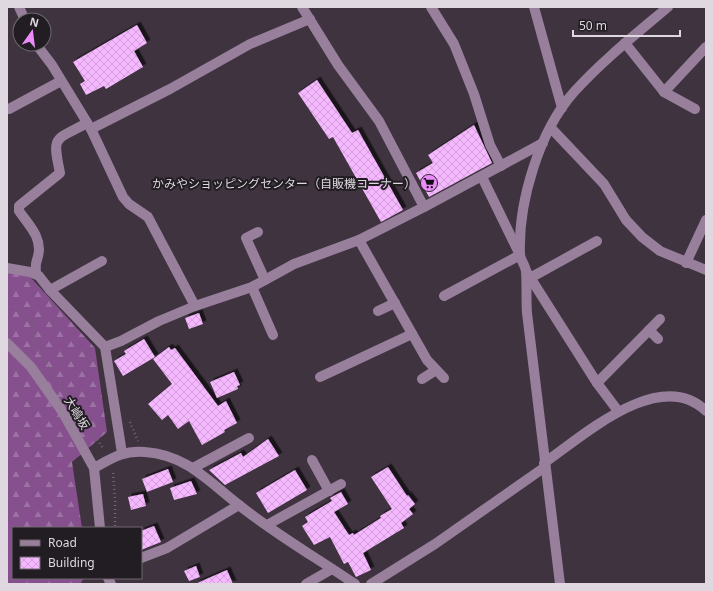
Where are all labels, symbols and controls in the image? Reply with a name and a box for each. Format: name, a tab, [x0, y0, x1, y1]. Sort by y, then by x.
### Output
north arrow	[12, 12, 52, 52]
scale bar	[573, 12, 680, 38]
text: N	[28, 13, 41, 30]
text: 50 m	[579, 17, 607, 34]
supermarket icon: かみやショッピングセンター（自販機コーナー）	[419, 173, 439, 193]
place label: かみやショッピングセンター（自販機コーナー）	[152, 175, 416, 192]
street label: 大嶋坂	[60, 393, 94, 433]
legend	[12, 527, 142, 579]
text: Road	[48, 534, 77, 551]
text: Building	[48, 554, 95, 571]

